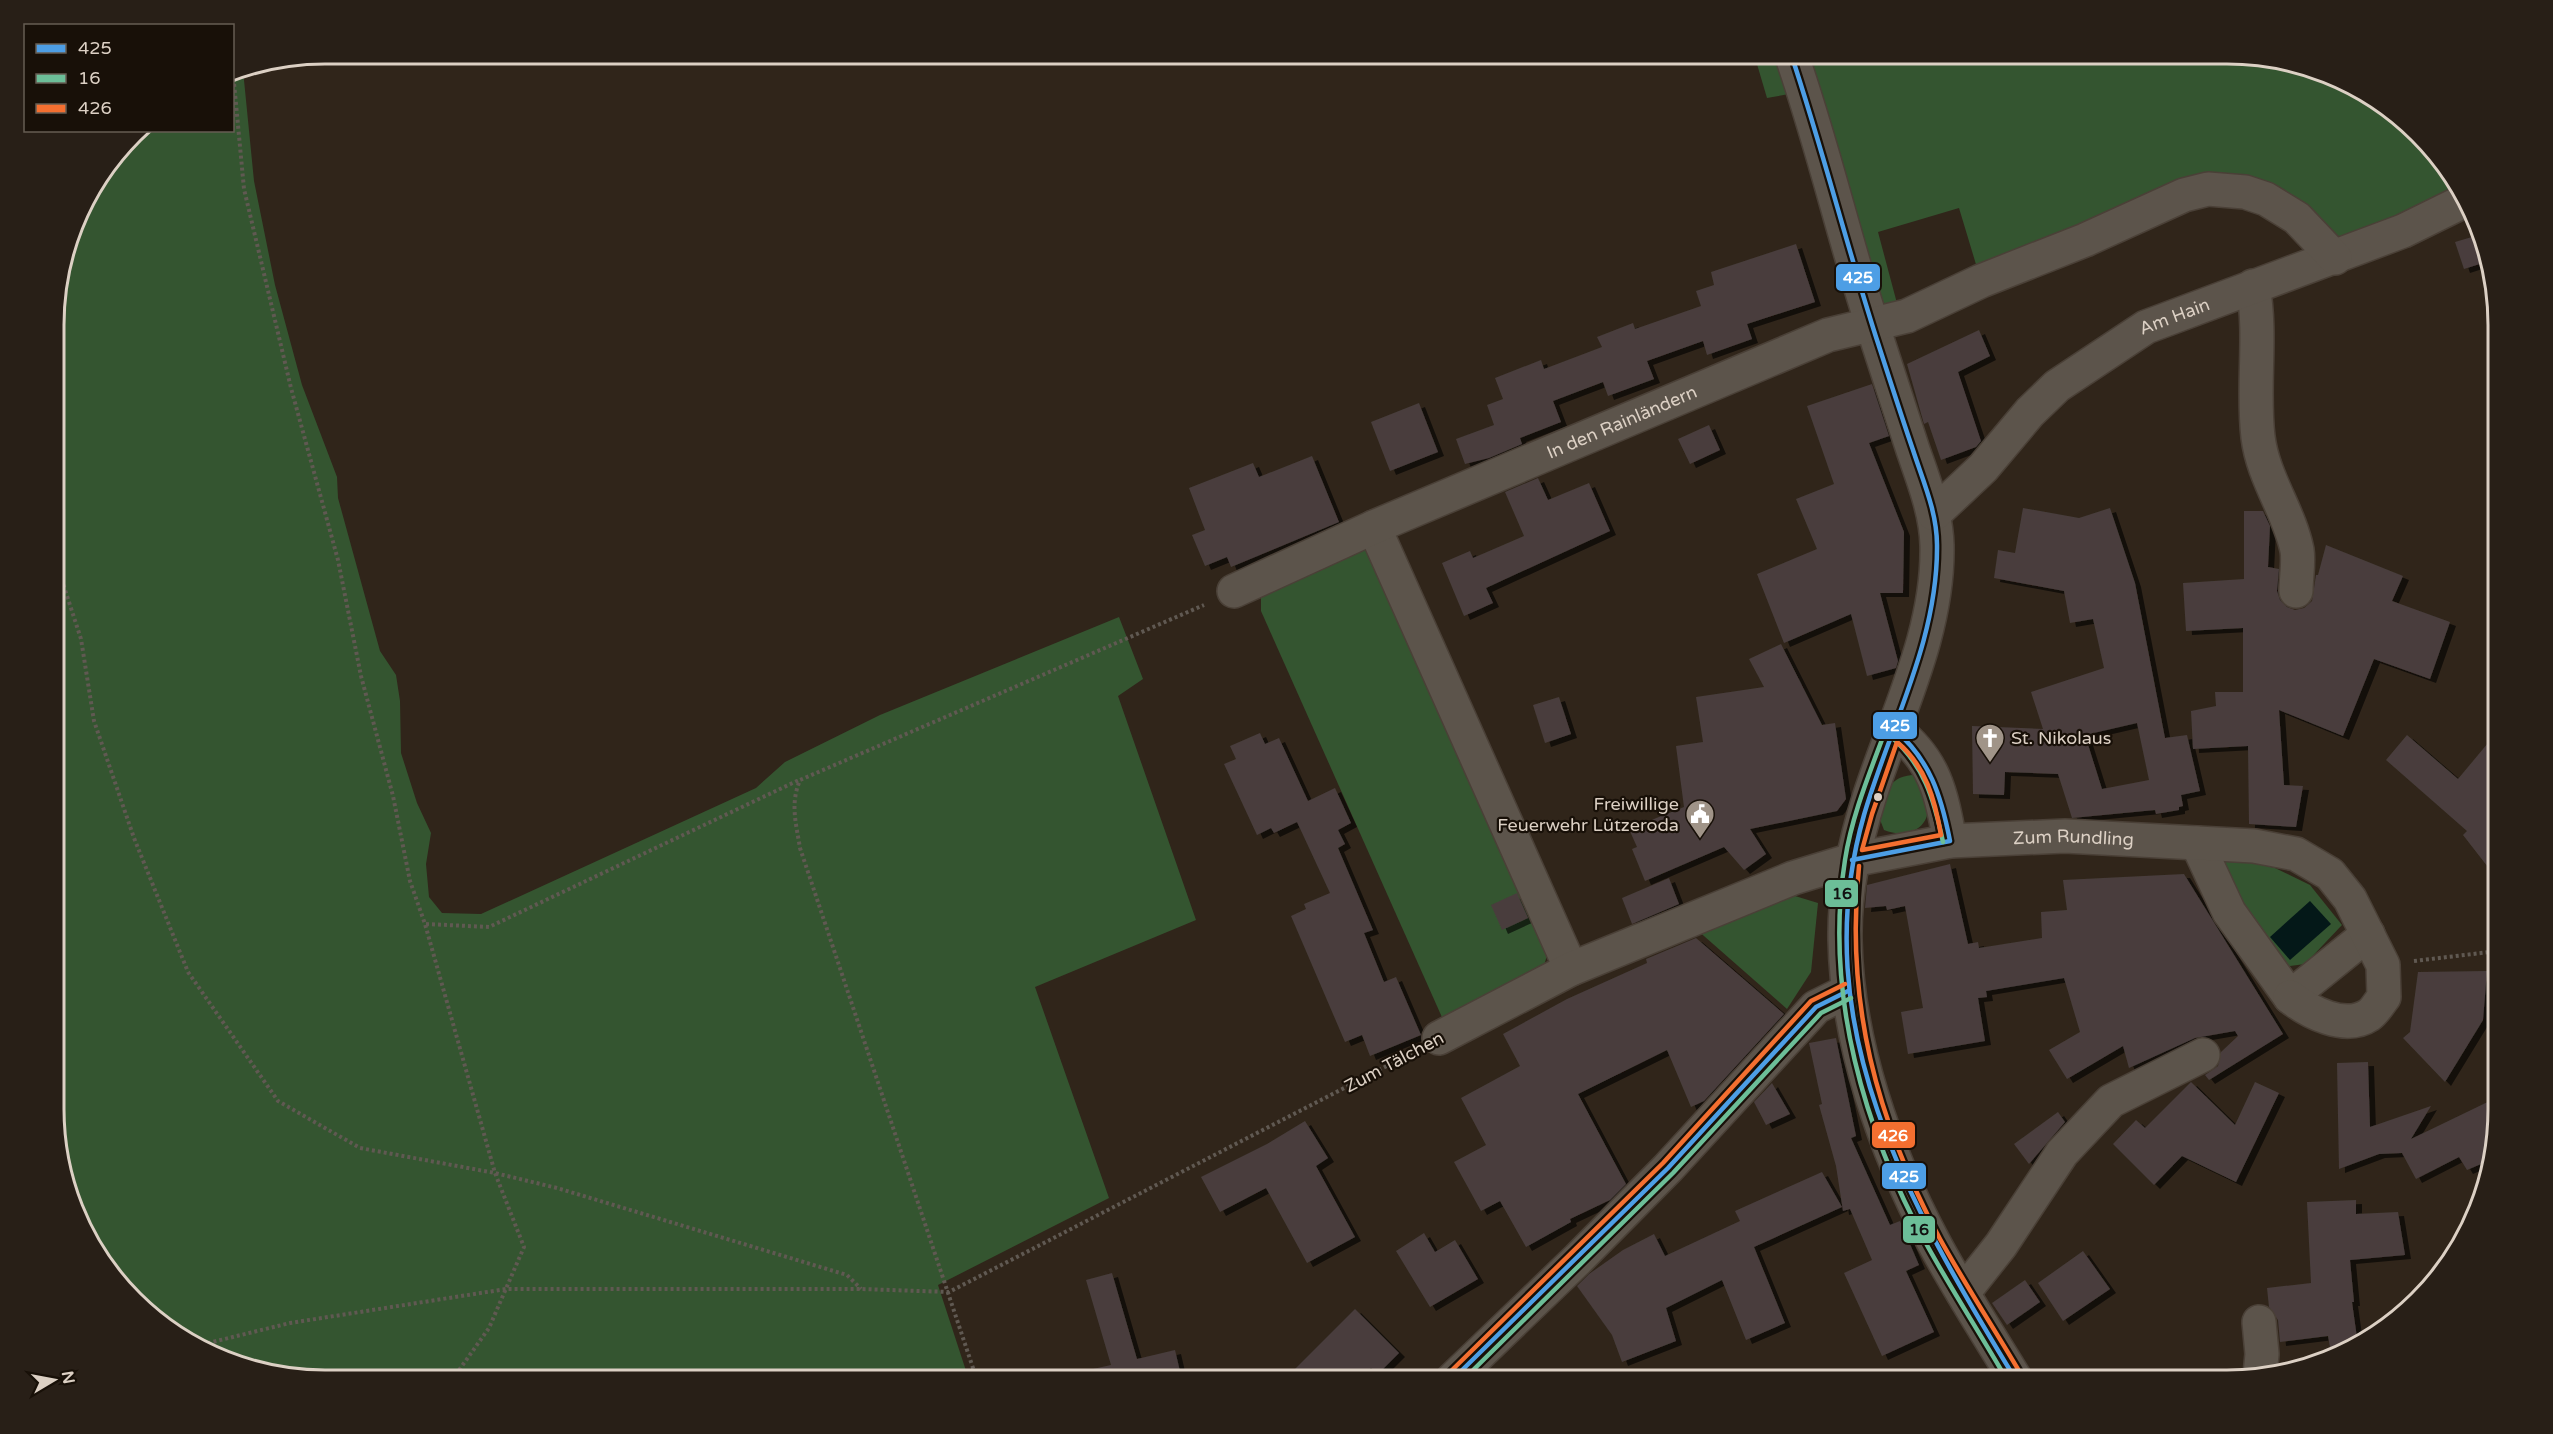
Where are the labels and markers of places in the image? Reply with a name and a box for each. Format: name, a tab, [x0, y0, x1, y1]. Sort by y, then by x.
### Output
church icon: St. Nikolaus	[1974, 722, 2006, 764]
place label: St. Nikolaus	[2011, 727, 2111, 749]
unlabelled marker	[1872, 791, 1884, 803]
place label: Freiwillige Feuerwehr Lützeroda	[1497, 793, 1679, 836]
public building icon: Freiwillige Feuerwehr Lützeroda	[1684, 798, 1716, 840]

